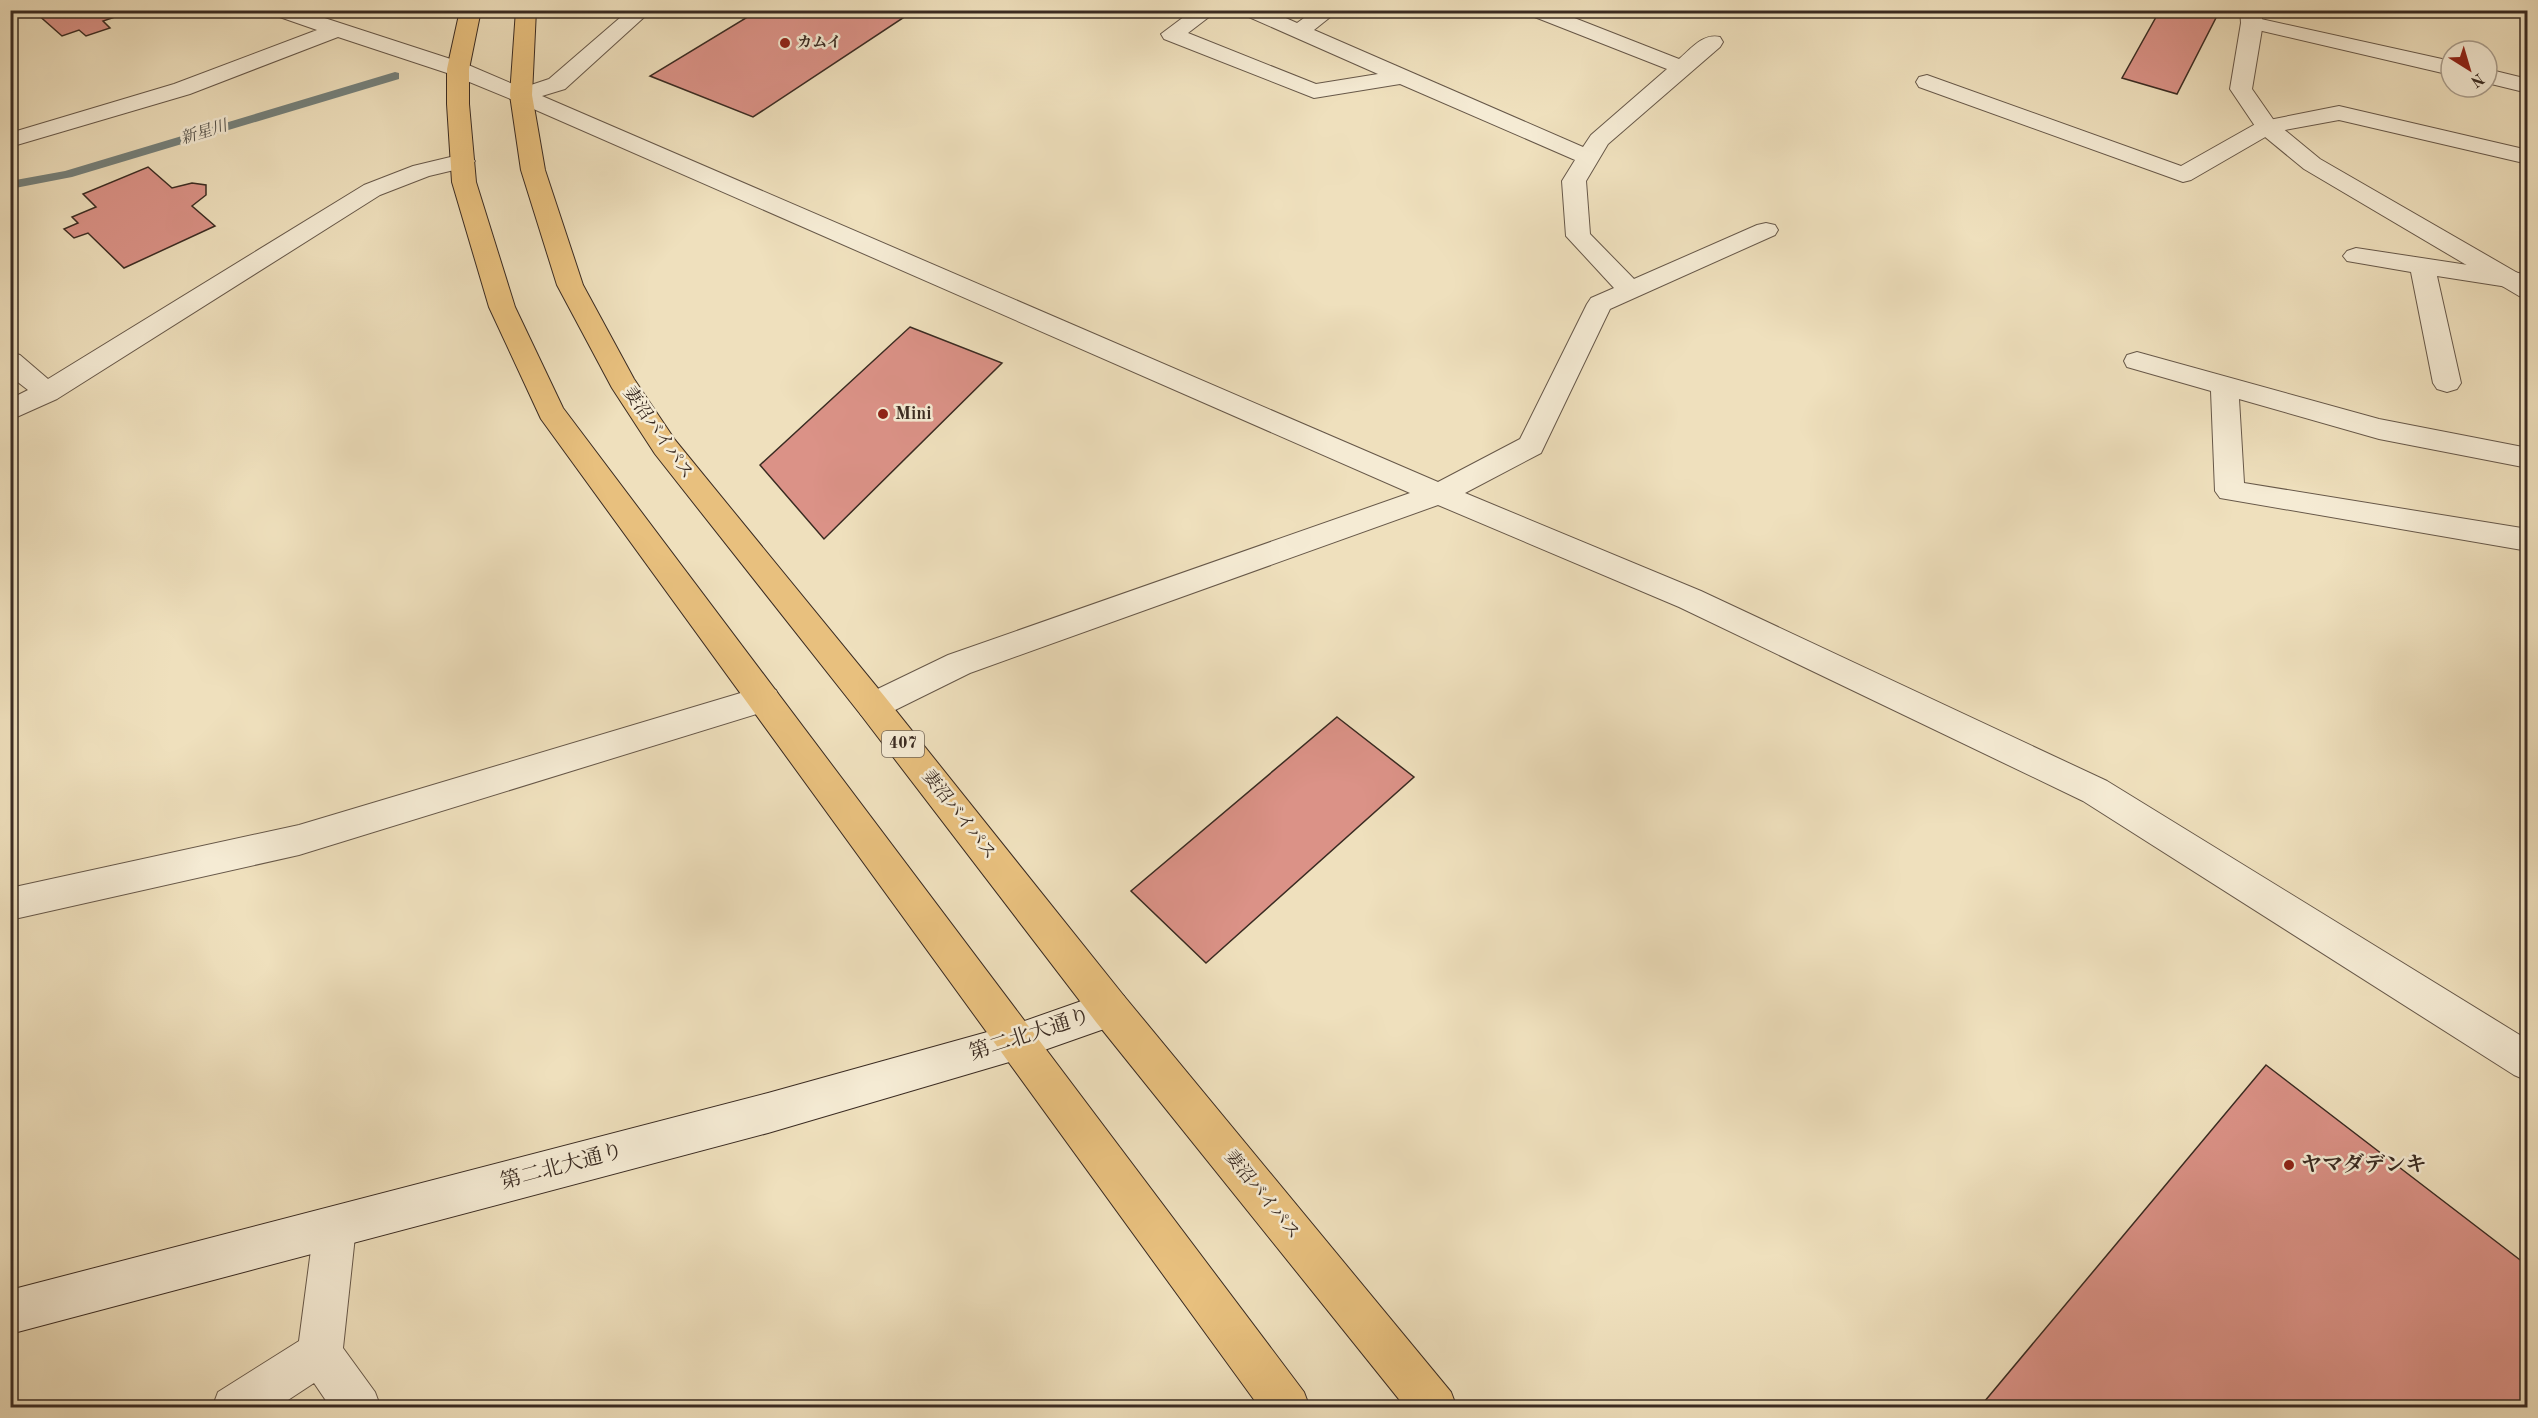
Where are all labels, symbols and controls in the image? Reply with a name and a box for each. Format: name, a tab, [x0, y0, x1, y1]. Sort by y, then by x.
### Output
place label: カムイ	[797, 35, 842, 51]
marker: カムイ	[778, 36, 792, 50]
north arrow	[2439, 39, 2499, 99]
text: N	[2467, 69, 2487, 90]
water label: 新星川	[178, 116, 231, 148]
street label: 妻沼バイパス	[620, 383, 698, 482]
place label: Mini	[895, 405, 932, 423]
marker: Mini	[876, 407, 890, 421]
road number: 407	[882, 731, 924, 757]
street label: 妻沼バイパス	[919, 766, 1001, 863]
street label: 第二北大通り	[966, 1004, 1093, 1064]
street label: 第二北大通り	[498, 1139, 626, 1193]
street label: 妻沼バイパス	[1221, 1146, 1304, 1242]
place label: ヤマダデンキ	[2301, 1153, 2427, 1176]
marker: ヤマダデンキ	[2282, 1158, 2296, 1172]

